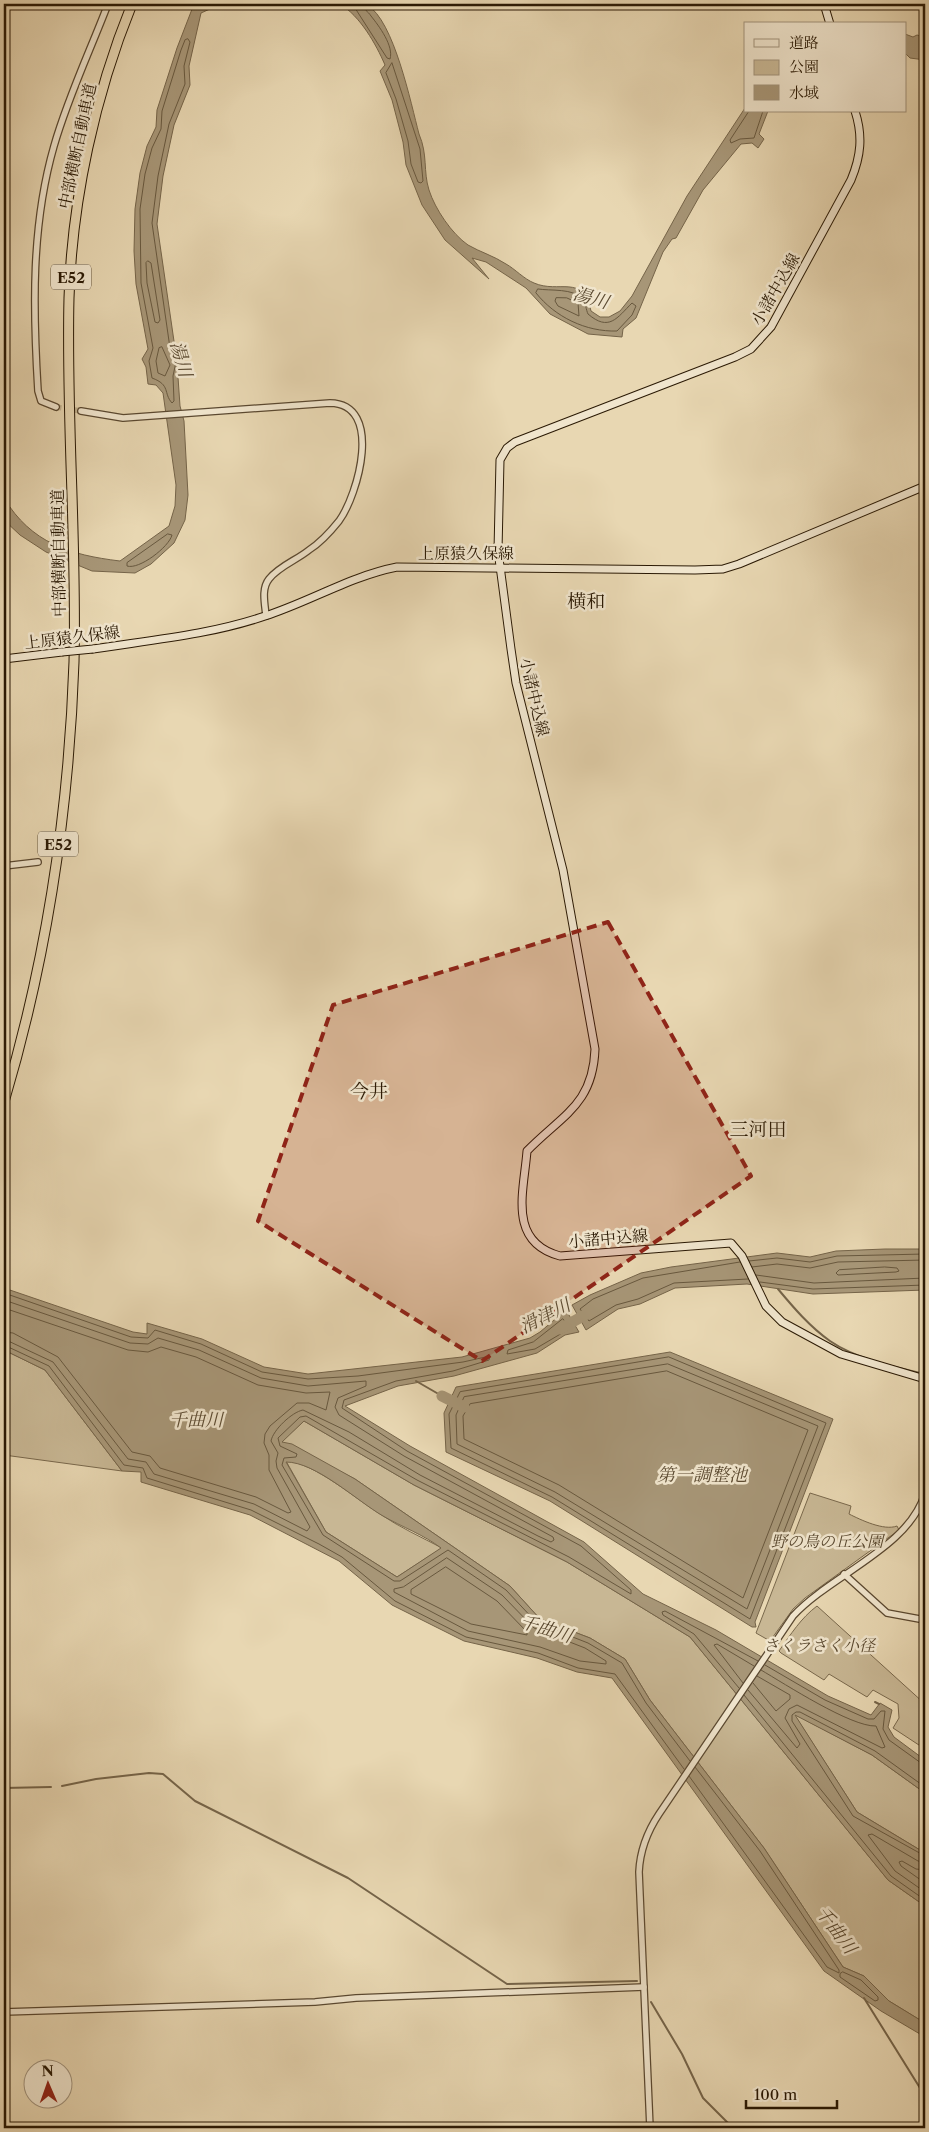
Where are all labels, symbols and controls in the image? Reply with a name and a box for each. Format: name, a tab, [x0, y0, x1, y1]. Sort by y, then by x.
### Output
legend	[744, 22, 906, 112]
text: 道路	[789, 33, 819, 52]
text: 公園	[789, 57, 819, 76]
street label: 中部横断自動車道	[54, 81, 100, 211]
text: 水域	[789, 83, 819, 102]
street label: 小諸中込線	[746, 249, 804, 329]
road number: E52	[51, 264, 91, 290]
water label: 湯川	[571, 282, 613, 314]
water label: 湯川	[165, 339, 197, 381]
street label: 中部横断自動車道	[47, 489, 69, 617]
street label: 上原猿久保線	[418, 543, 514, 563]
district label: 横和	[567, 590, 605, 613]
street label: 上原猿久保線	[23, 621, 121, 653]
street label: 小諸中込線	[516, 656, 554, 738]
road number: E52	[38, 832, 78, 856]
district label: 今井	[350, 1080, 388, 1103]
district label: 三河田	[729, 1118, 787, 1141]
street label: 小諸中込線	[567, 1225, 649, 1251]
water label: 滑津川	[516, 1293, 576, 1338]
water label: 千曲川	[169, 1409, 225, 1431]
water label: 第一調整池	[657, 1464, 749, 1486]
park label: 野の鳥の丘公園	[771, 1531, 886, 1551]
water label: 千曲川	[517, 1611, 577, 1648]
park label: さくラさく小径	[763, 1635, 877, 1655]
water label: 千曲川	[811, 1902, 862, 1960]
north arrow	[22, 2060, 72, 2110]
text: N	[41, 2062, 54, 2080]
scale bar	[746, 2077, 838, 2109]
text: 100 m	[754, 2085, 797, 2104]

